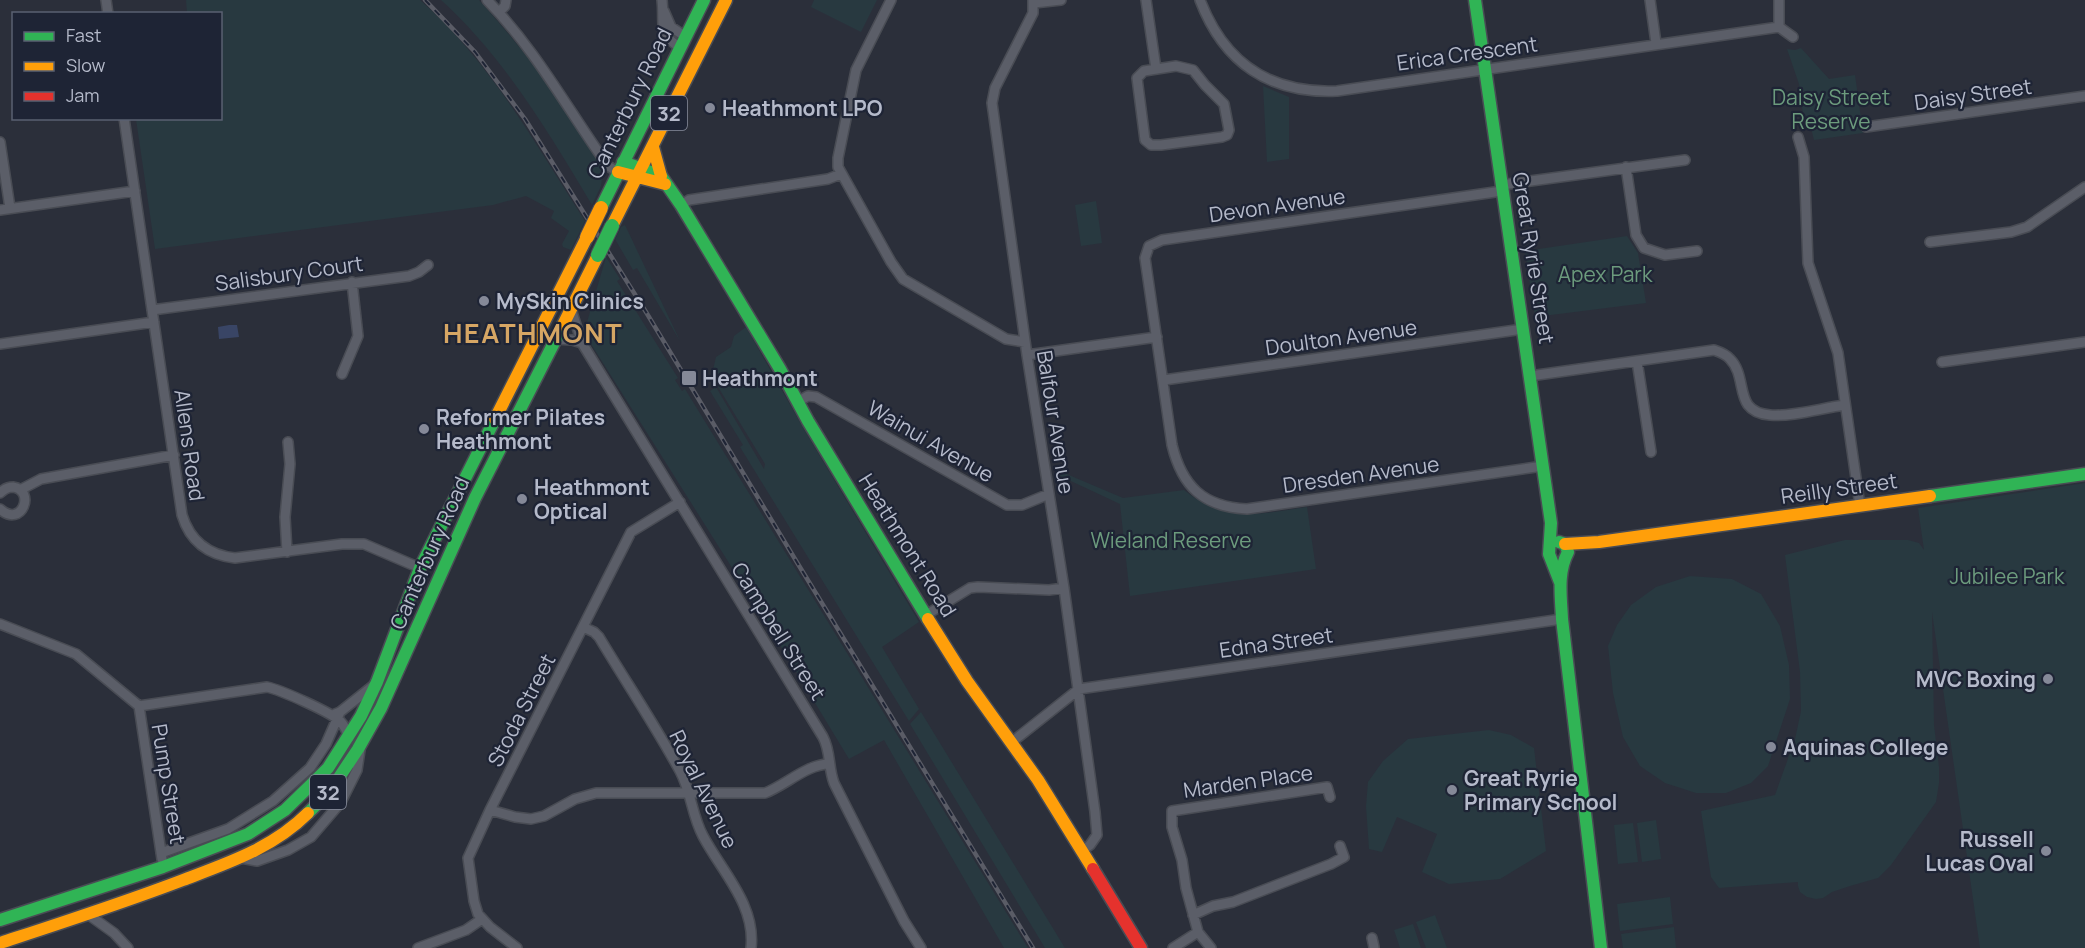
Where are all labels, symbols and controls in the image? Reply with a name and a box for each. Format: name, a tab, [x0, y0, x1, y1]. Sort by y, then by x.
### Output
legend	[12, 12, 222, 120]
text: Fast	[66, 23, 101, 47]
street label: Canterbury Road	[580, 23, 678, 183]
street label: Erica Crescent	[1395, 29, 1539, 77]
text: Slow	[66, 53, 106, 77]
street label: Daisy Street	[1913, 72, 2033, 116]
text: Jam	[66, 83, 100, 107]
park label: Daisy Street Reserve	[1772, 83, 1890, 135]
place label: Heathmont LPO	[722, 94, 883, 122]
road number: 32	[651, 96, 687, 130]
marker: Heathmont LPO	[703, 101, 717, 115]
street label: Great Ryrie Street	[1507, 170, 1561, 346]
street label: Devon Avenue	[1207, 182, 1347, 228]
street label: Salisbury Court	[213, 249, 365, 297]
park label: Apex Park	[1558, 260, 1653, 288]
place label: MySkin Clinics	[496, 287, 644, 315]
marker: MySkin Clinics	[477, 294, 491, 308]
street label: Doulton Avenue	[1263, 312, 1419, 362]
district label: HEATHMONT	[443, 314, 623, 351]
street label: Balfour Avenue	[1031, 348, 1081, 496]
place label: Heathmont	[702, 364, 818, 392]
marker: Heathmont	[680, 369, 698, 387]
street label: Allens Road	[168, 387, 212, 503]
street label: Wainui Avenue	[863, 394, 999, 488]
place label: Reformer Pilates Heathmont	[436, 403, 605, 455]
marker: Reformer Pilates Heathmont	[417, 422, 431, 436]
street label: Dresden Avenue	[1281, 449, 1441, 499]
street label: Reilly Street	[1779, 466, 1899, 510]
street label: Heathmont Road	[853, 468, 963, 622]
street label: Canterbury Road	[383, 472, 475, 634]
place label: Heathmont Optical	[534, 473, 650, 525]
marker: Heathmont Optical	[515, 492, 529, 506]
park label: Wieland Reserve	[1091, 526, 1251, 554]
street label: Campbell Street	[725, 557, 833, 705]
park label: Jubilee Park	[1949, 562, 2065, 590]
street label: Edna Street	[1217, 620, 1335, 664]
street label: Stoda Street	[481, 649, 561, 771]
place label: MVC Boxing	[1916, 665, 2036, 693]
marker: MVC Boxing	[2041, 672, 2055, 686]
street label: Pump Street	[146, 722, 192, 846]
street label: Royal Avenue	[663, 725, 745, 853]
place label: Aquinas College	[1783, 733, 1948, 761]
marker: Aquinas College	[1764, 740, 1778, 754]
street label: Marden Place	[1181, 758, 1315, 804]
place label: Great Ryrie Primary School	[1464, 764, 1618, 816]
road number: 32	[310, 775, 346, 809]
marker: Great Ryrie Primary School	[1445, 783, 1459, 797]
place label: Russell Lucas Oval	[1925, 825, 2034, 877]
marker: Russell Lucas Oval	[2039, 844, 2053, 858]

